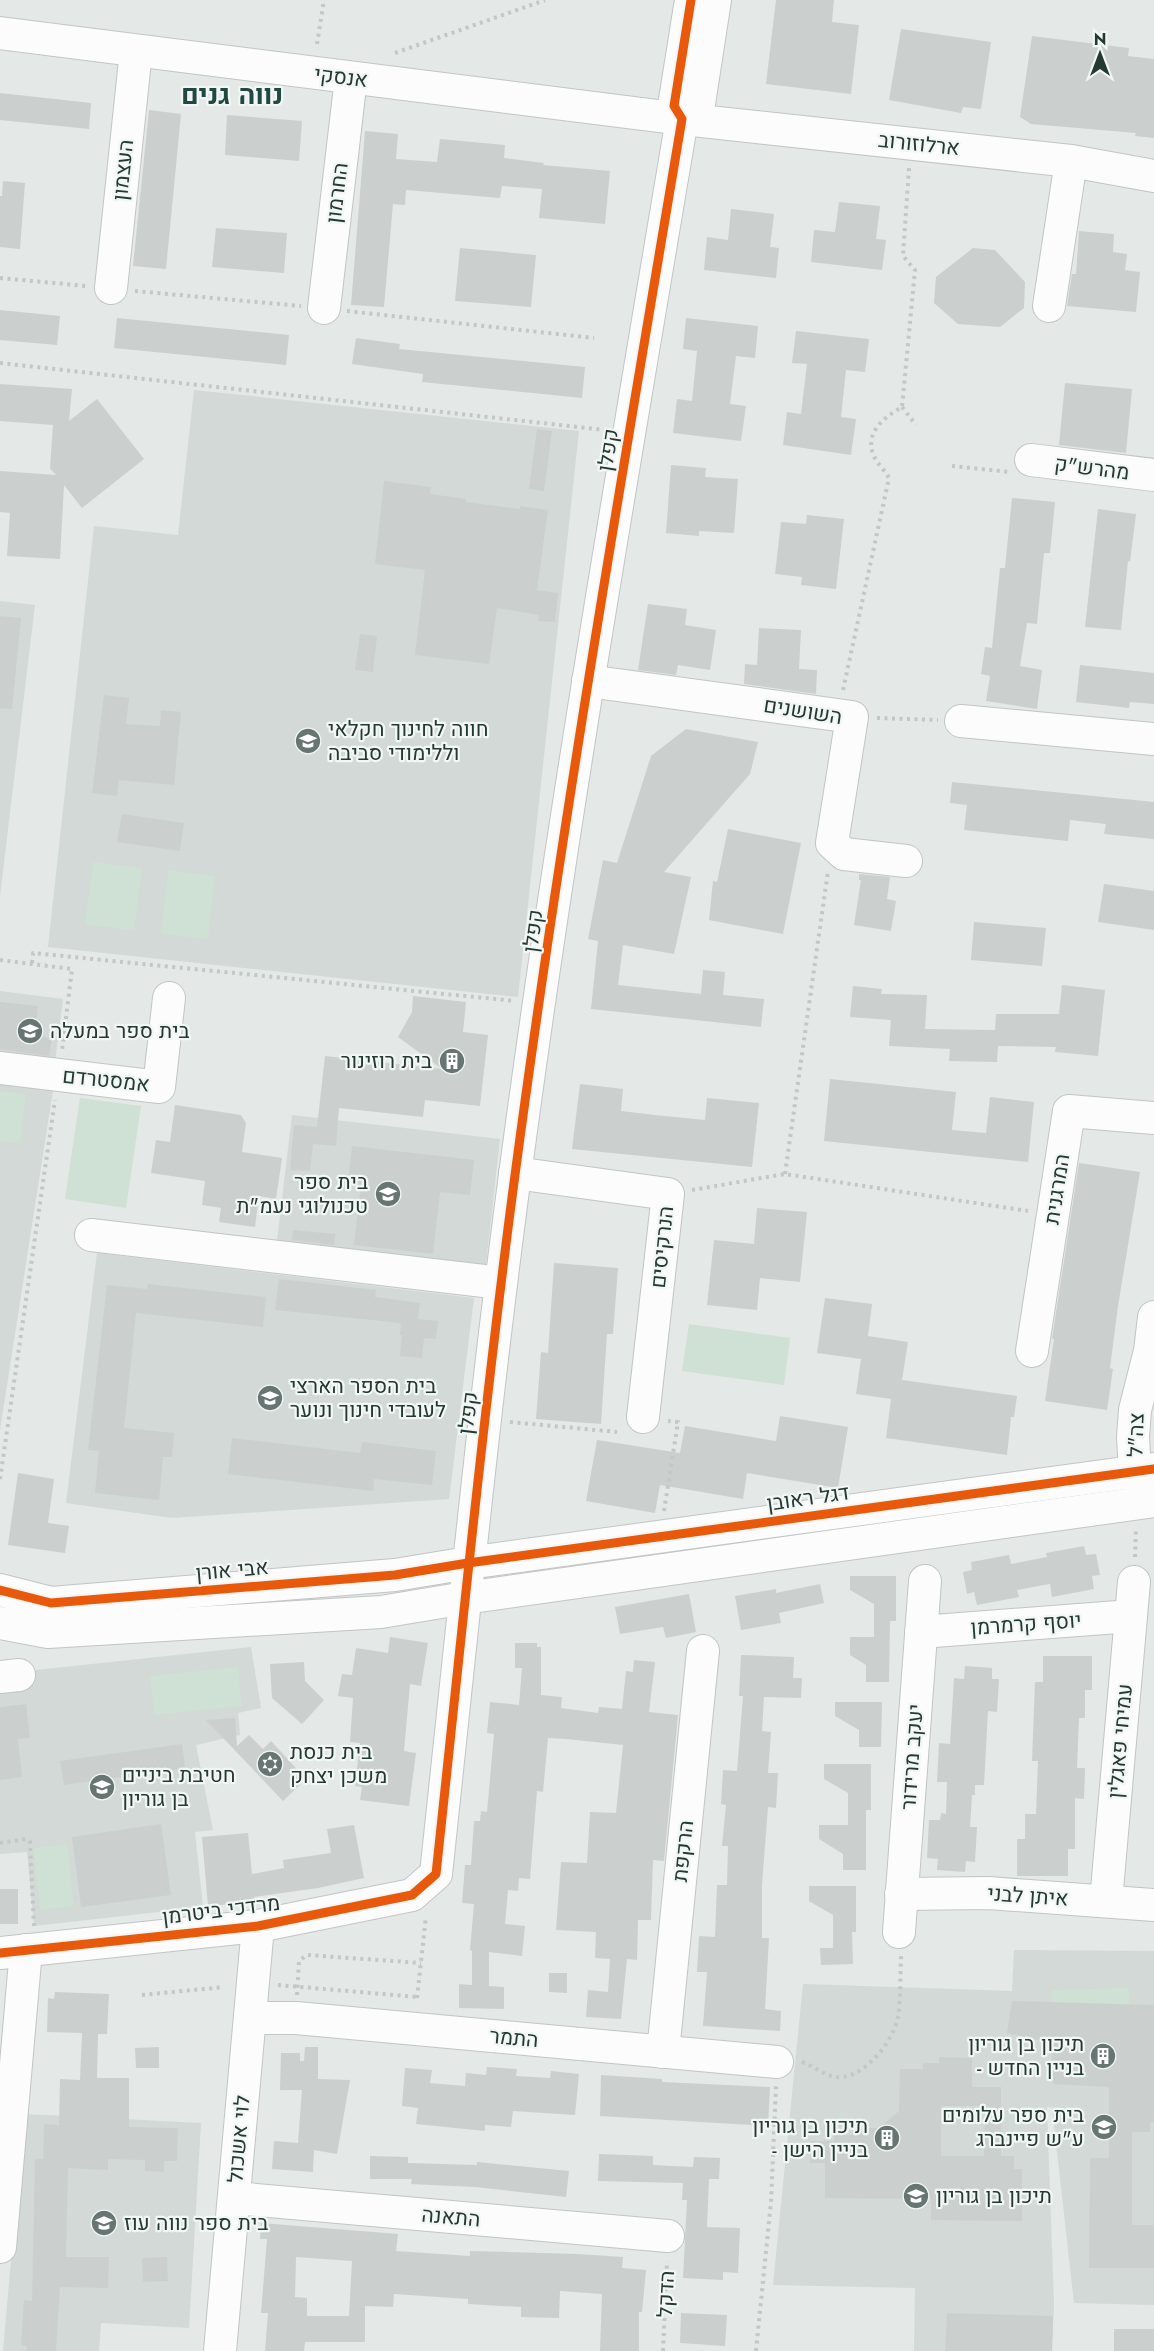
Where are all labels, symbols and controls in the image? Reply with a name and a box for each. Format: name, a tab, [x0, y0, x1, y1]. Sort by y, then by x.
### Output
north arrow	[1070, 24, 1130, 84]
text: N	[1094, 28, 1106, 51]
street label: אנסקי	[312, 59, 370, 95]
district label: נווה גנים	[181, 75, 283, 114]
street label: ארלוזורוב	[877, 125, 961, 163]
street label: העצמון	[105, 138, 141, 202]
street label: החרמון	[318, 161, 356, 225]
street label: קפלן	[590, 426, 626, 474]
street label: מהרש"ק	[1053, 449, 1131, 487]
street label: השושנים	[762, 690, 844, 732]
place label: חווה לחינוך חקלאי וללימודי סביבה	[328, 714, 489, 768]
school or university icon: חווה לחינוך חקלאי וללימודי סביבה	[293, 726, 323, 756]
street label: קפלן	[515, 908, 551, 954]
school or university icon: בית ספר במעלה	[15, 1016, 45, 1046]
place label: בית ספר במעלה	[50, 1016, 190, 1046]
place label: בית רוזינור	[341, 1046, 432, 1076]
building icon: בית רוזינור	[437, 1046, 467, 1076]
street label: אמסטרדם	[61, 1060, 151, 1100]
street label: המרגנית	[1037, 1152, 1077, 1226]
place label: בית ספר טכנולוגי נעמ"ת	[236, 1167, 368, 1221]
school or university icon: בית ספר טכנולוגי נעמ"ת	[373, 1179, 403, 1209]
street label: הנרקיסים	[643, 1204, 681, 1290]
place label: בית הספר הארצי לעובדי חינוך ונוער	[290, 1371, 446, 1425]
school or university icon: בית הספר הארצי לעובדי חינוך ונוער	[255, 1383, 285, 1413]
street label: קפלן	[450, 1390, 486, 1436]
street label: צה"ל	[1120, 1412, 1152, 1458]
street label: דגל ראובן	[765, 1477, 851, 1519]
street label: אבי אורן	[194, 1552, 270, 1588]
street label: יוסף קרמרמן	[970, 1605, 1082, 1643]
street label: עמיחי פאגלין	[1100, 1682, 1140, 1800]
street label: יעקב מרידור	[893, 1703, 931, 1811]
place label: בית כנסת משכן יצחק	[290, 1737, 387, 1791]
synagogue icon: בית כנסת משכן יצחק	[255, 1749, 285, 1779]
place label: חטיבת ביניים בן גוריון	[122, 1760, 236, 1814]
school or university icon: חטיבת ביניים בן גוריון	[87, 1772, 117, 1802]
street label: הרקפת	[665, 1819, 701, 1883]
street label: איתן לבני	[987, 1878, 1069, 1914]
street label: מרדכי ביטרמן	[160, 1888, 282, 1932]
street label: התמר	[488, 2021, 540, 2055]
place label: תיכון בן גוריון - בניין החדש	[968, 2029, 1084, 2083]
building icon: תיכון בן גוריון - בניין החדש	[1088, 2041, 1118, 2071]
street label: לוי אשכול	[220, 2094, 258, 2184]
place label: בית ספר עלומים ע"ש פיינברג	[942, 2100, 1084, 2154]
place label: תיכון בן גוריון - בניין הישן	[752, 2111, 868, 2165]
school or university icon: בית ספר עלומים ע"ש פיינברג	[1089, 2112, 1119, 2142]
building icon: תיכון בן גוריון - בניין הישן	[872, 2123, 902, 2153]
school or university icon: תיכון בן גוריון	[901, 2181, 931, 2211]
place label: תיכון בן גוריון	[936, 2181, 1052, 2211]
street label: התאנה	[420, 2199, 482, 2235]
school or university icon: בית ספר נווה עוז	[89, 2208, 119, 2238]
place label: בית ספר נווה עוז	[124, 2208, 268, 2238]
street label: הדקל	[650, 2270, 682, 2318]

